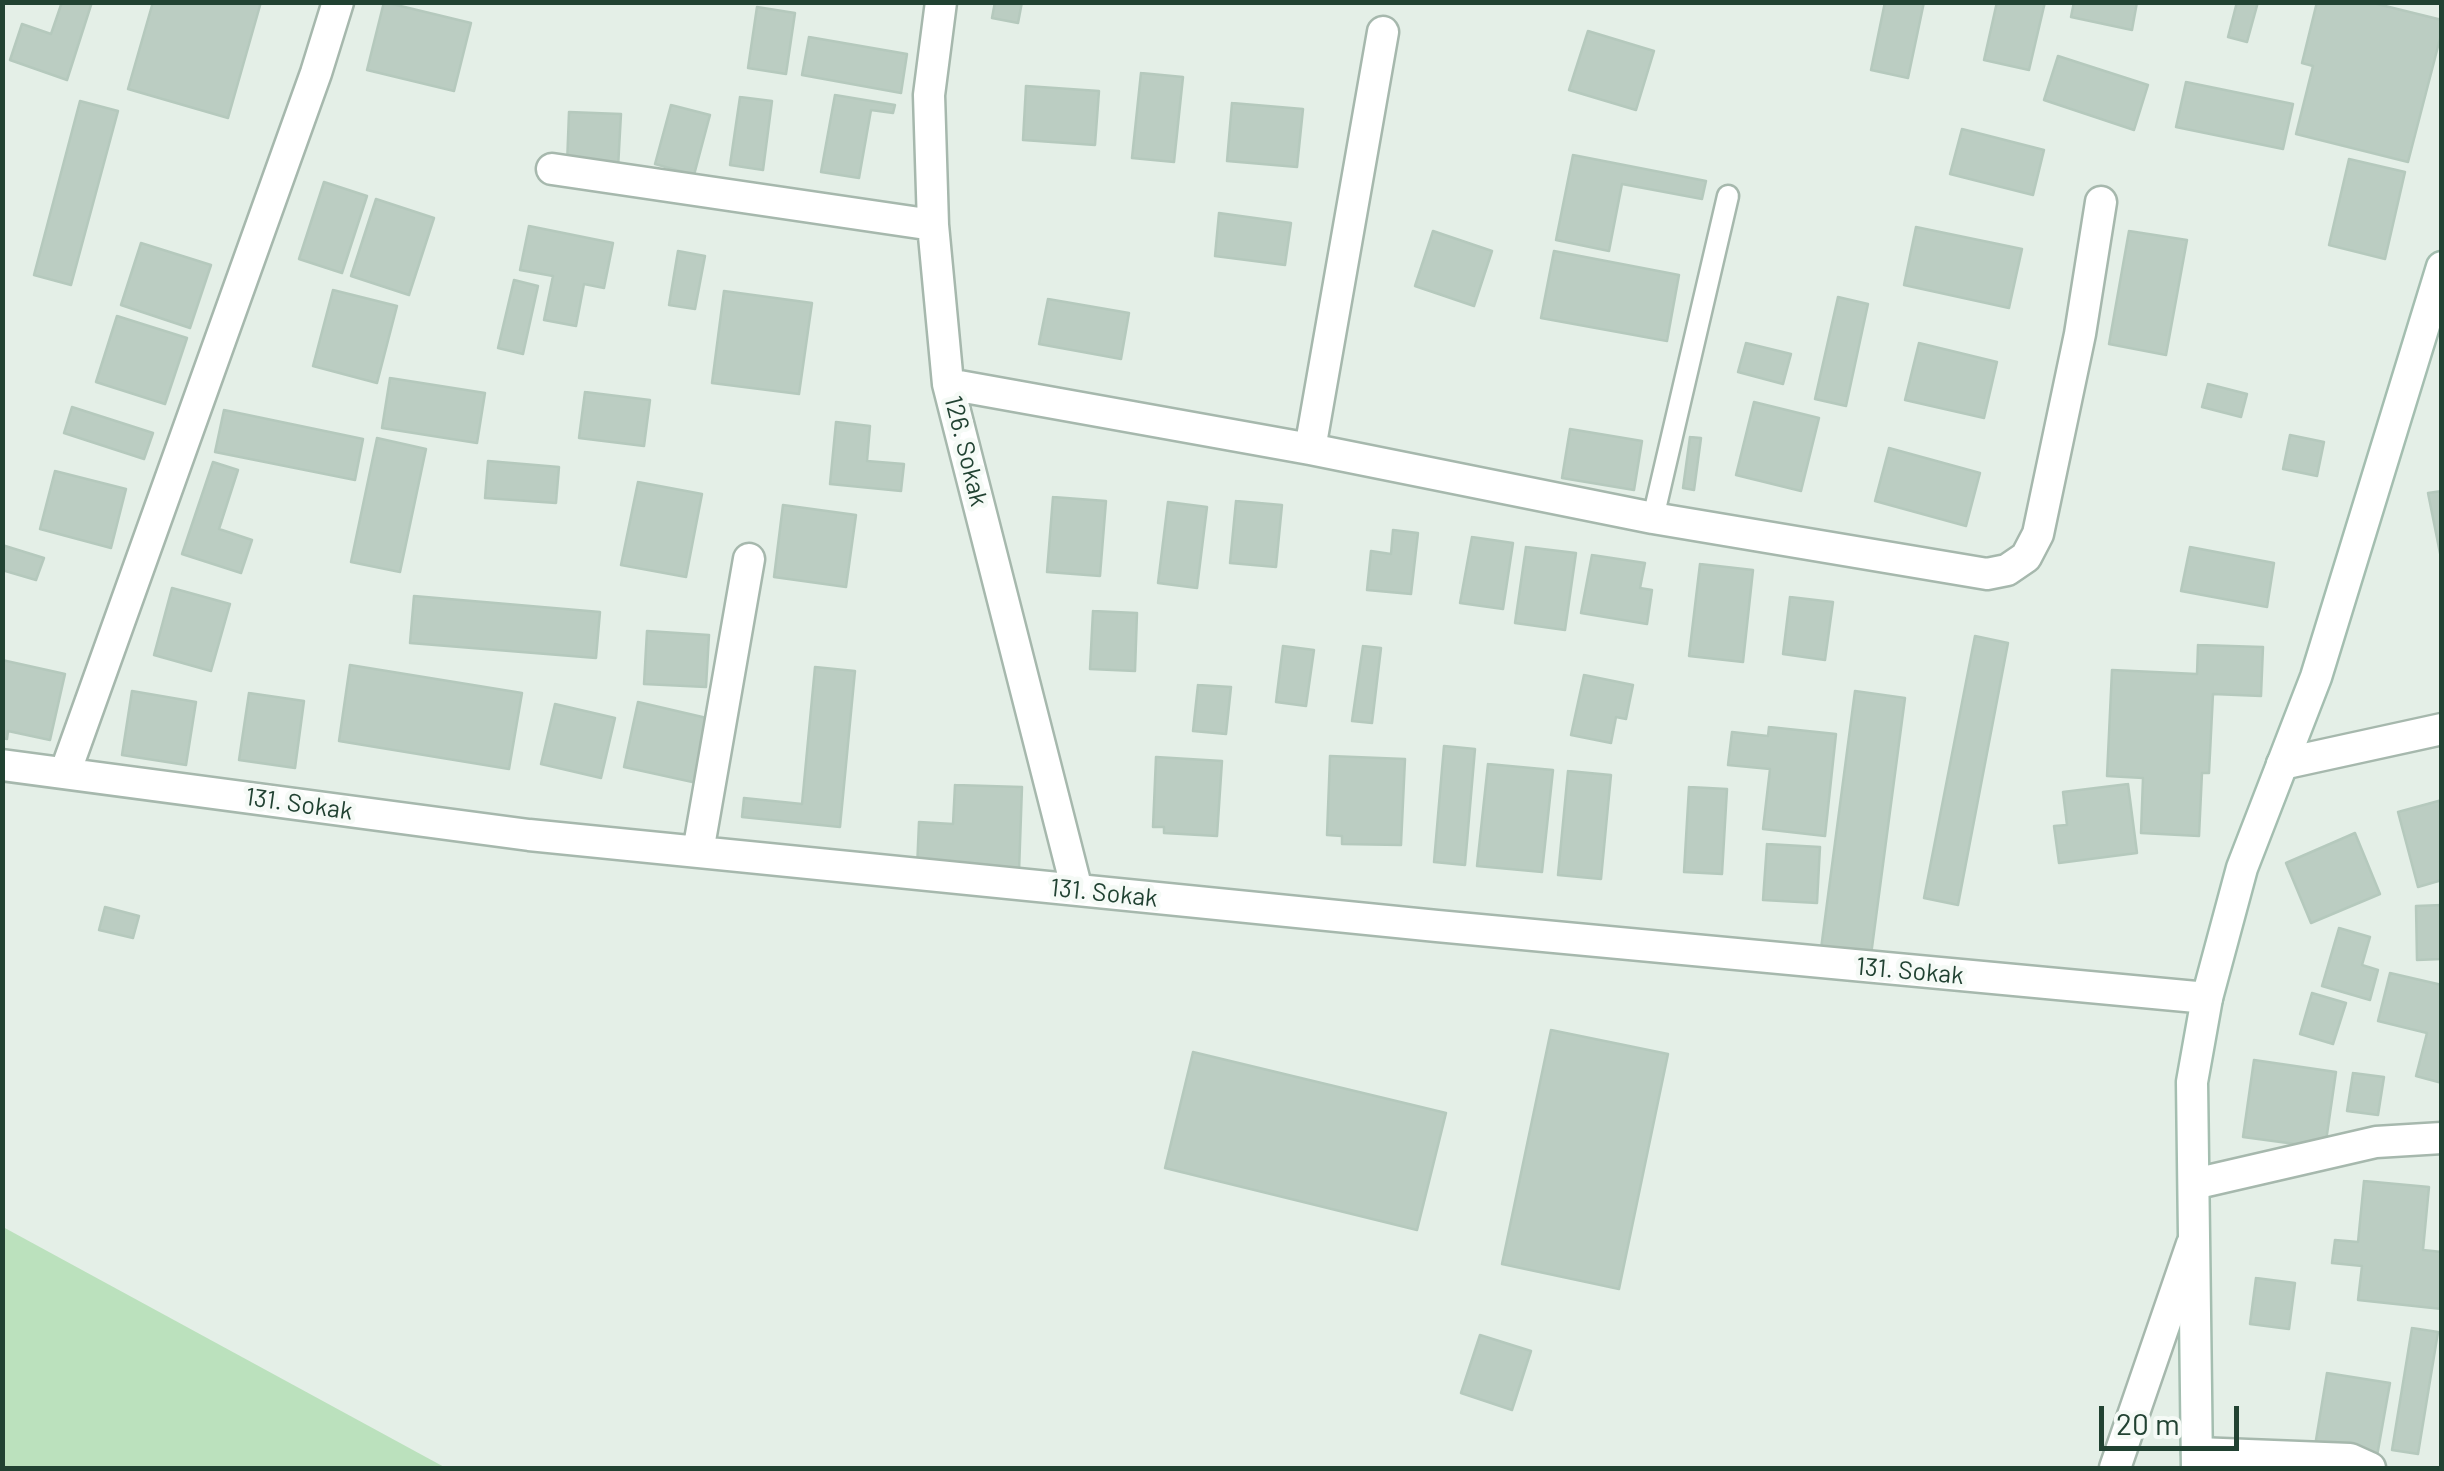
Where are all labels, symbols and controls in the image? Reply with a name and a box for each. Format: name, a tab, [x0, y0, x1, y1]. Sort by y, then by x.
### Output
street label: 126. Sokak	[938, 393, 994, 509]
street label: 131. Sokak	[243, 782, 355, 826]
street label: 131. Sokak	[1049, 872, 1159, 914]
street label: 131. Sokak	[1855, 951, 1965, 991]
scale bar	[2104, 1386, 2244, 1448]
text: 20 m	[2116, 1405, 2180, 1441]

